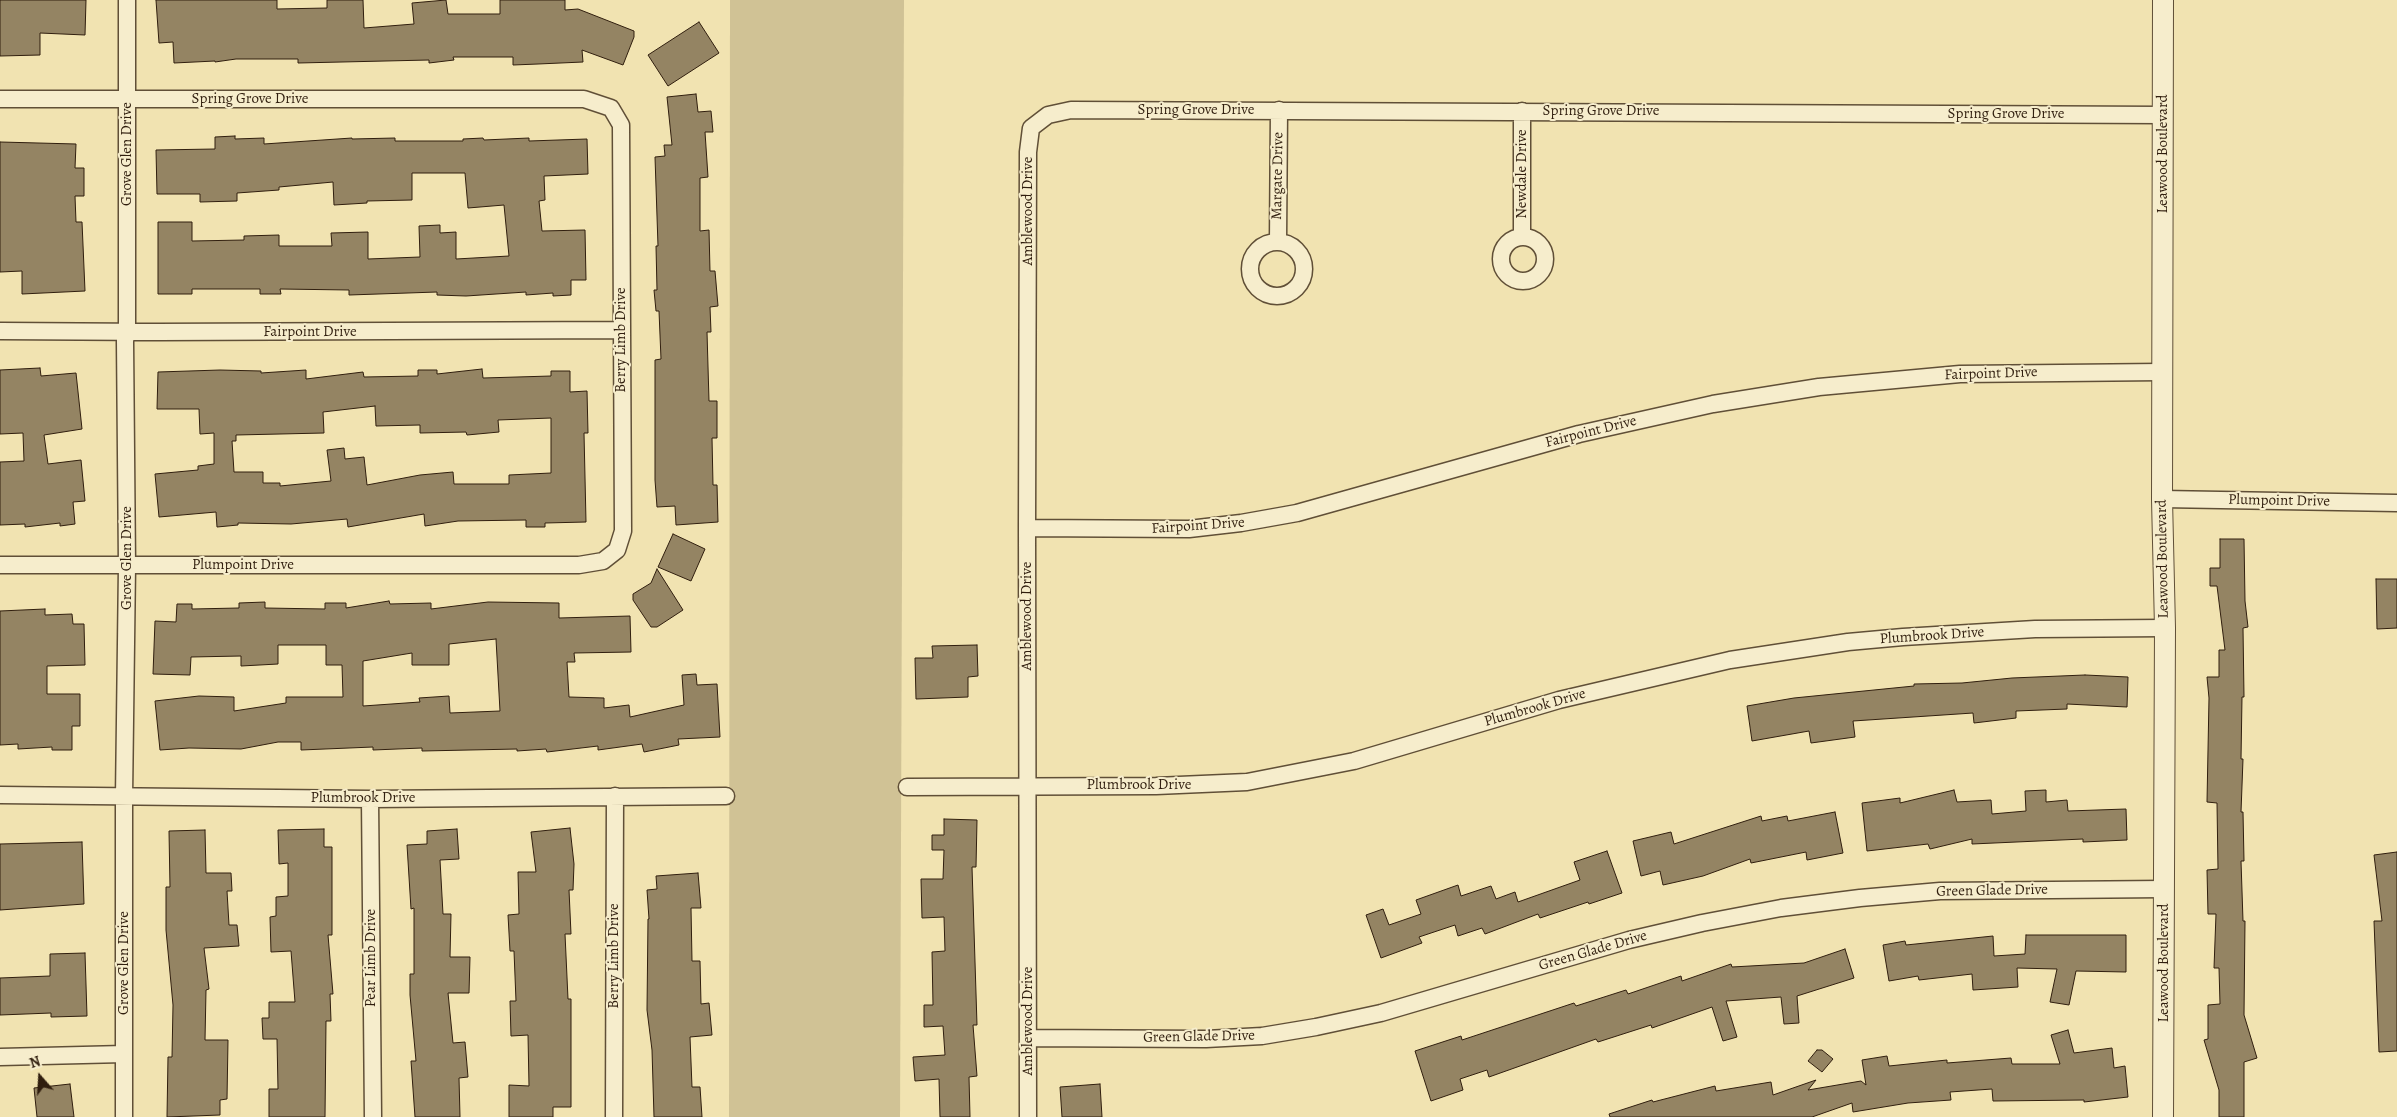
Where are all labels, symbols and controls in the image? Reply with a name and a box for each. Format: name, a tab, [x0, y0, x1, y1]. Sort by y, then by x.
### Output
street label: Spring Grove Drive	[192, 90, 308, 108]
street label: Leawood Boulevard	[2154, 94, 2172, 214]
street label: Spring Grove Drive	[1138, 101, 1254, 119]
street label: Grove Glen Drive	[118, 102, 136, 206]
street label: Spring Grove Drive	[1543, 102, 1659, 120]
street label: Spring Grove Drive	[1948, 105, 2064, 123]
street label: Newdale Drive	[1513, 129, 1531, 219]
street label: Margate Drive	[1268, 132, 1288, 220]
street label: Amblewood Drive	[1019, 157, 1037, 265]
street label: Berry Limb Drive	[612, 287, 630, 393]
street label: Fairpoint Drive	[263, 323, 357, 341]
street label: Fairpoint Drive	[1944, 363, 2038, 385]
street label: Fairpoint Drive	[1543, 412, 1639, 452]
street label: Plumpoint Drive	[2228, 491, 2330, 511]
street label: Leawood Boulevard	[2153, 499, 2173, 619]
street label: Grove Glen Drive	[118, 506, 136, 610]
street label: Fairpoint Drive	[1151, 514, 1245, 538]
street label: Plumpoint Drive	[192, 556, 294, 574]
street label: Amblewood Drive	[1018, 562, 1036, 670]
street label: Plumbrook Drive	[1879, 623, 1985, 649]
street label: Plumbrook Drive	[1482, 685, 1588, 731]
street label: Plumbrook Drive	[1087, 776, 1191, 794]
street label: Plumbrook Drive	[311, 789, 415, 807]
street label: Green Glade Drive	[1936, 881, 2048, 901]
street label: Berry Limb Drive	[605, 903, 623, 1009]
street label: Leawood Boulevard	[2155, 903, 2173, 1023]
street label: Pear Limb Drive	[362, 909, 380, 1007]
street label: Grove Glen Drive	[115, 911, 133, 1015]
street label: Green Glade Drive	[1537, 927, 1649, 975]
street label: Amblewood Drive	[1019, 967, 1037, 1075]
street label: Green Glade Drive	[1143, 1027, 1255, 1047]
north arrow	[15, 1052, 65, 1102]
text: N	[27, 1052, 43, 1073]

